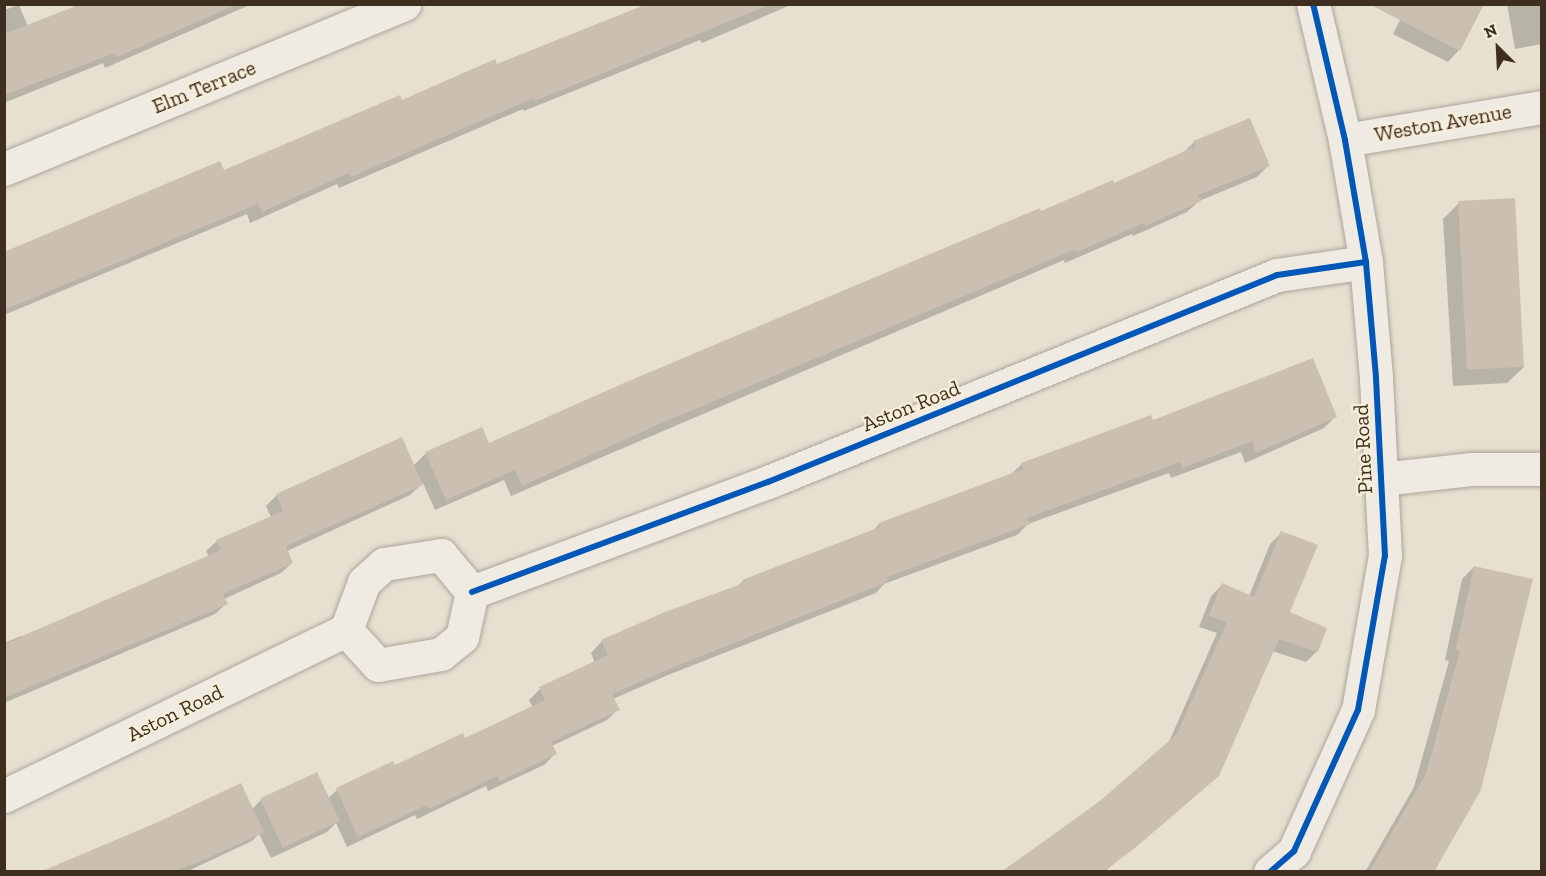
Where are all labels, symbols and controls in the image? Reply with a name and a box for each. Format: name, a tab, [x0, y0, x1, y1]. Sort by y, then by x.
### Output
north arrow	[1468, 18, 1528, 78]
text: N	[1481, 20, 1500, 42]
street label: Elm Terrace	[148, 55, 260, 119]
street label: Weston Avenue	[1372, 98, 1514, 148]
street label: Aston Road	[858, 375, 964, 437]
street label: Pine Road	[1348, 404, 1378, 494]
street label: Aston Road	[123, 679, 227, 747]

